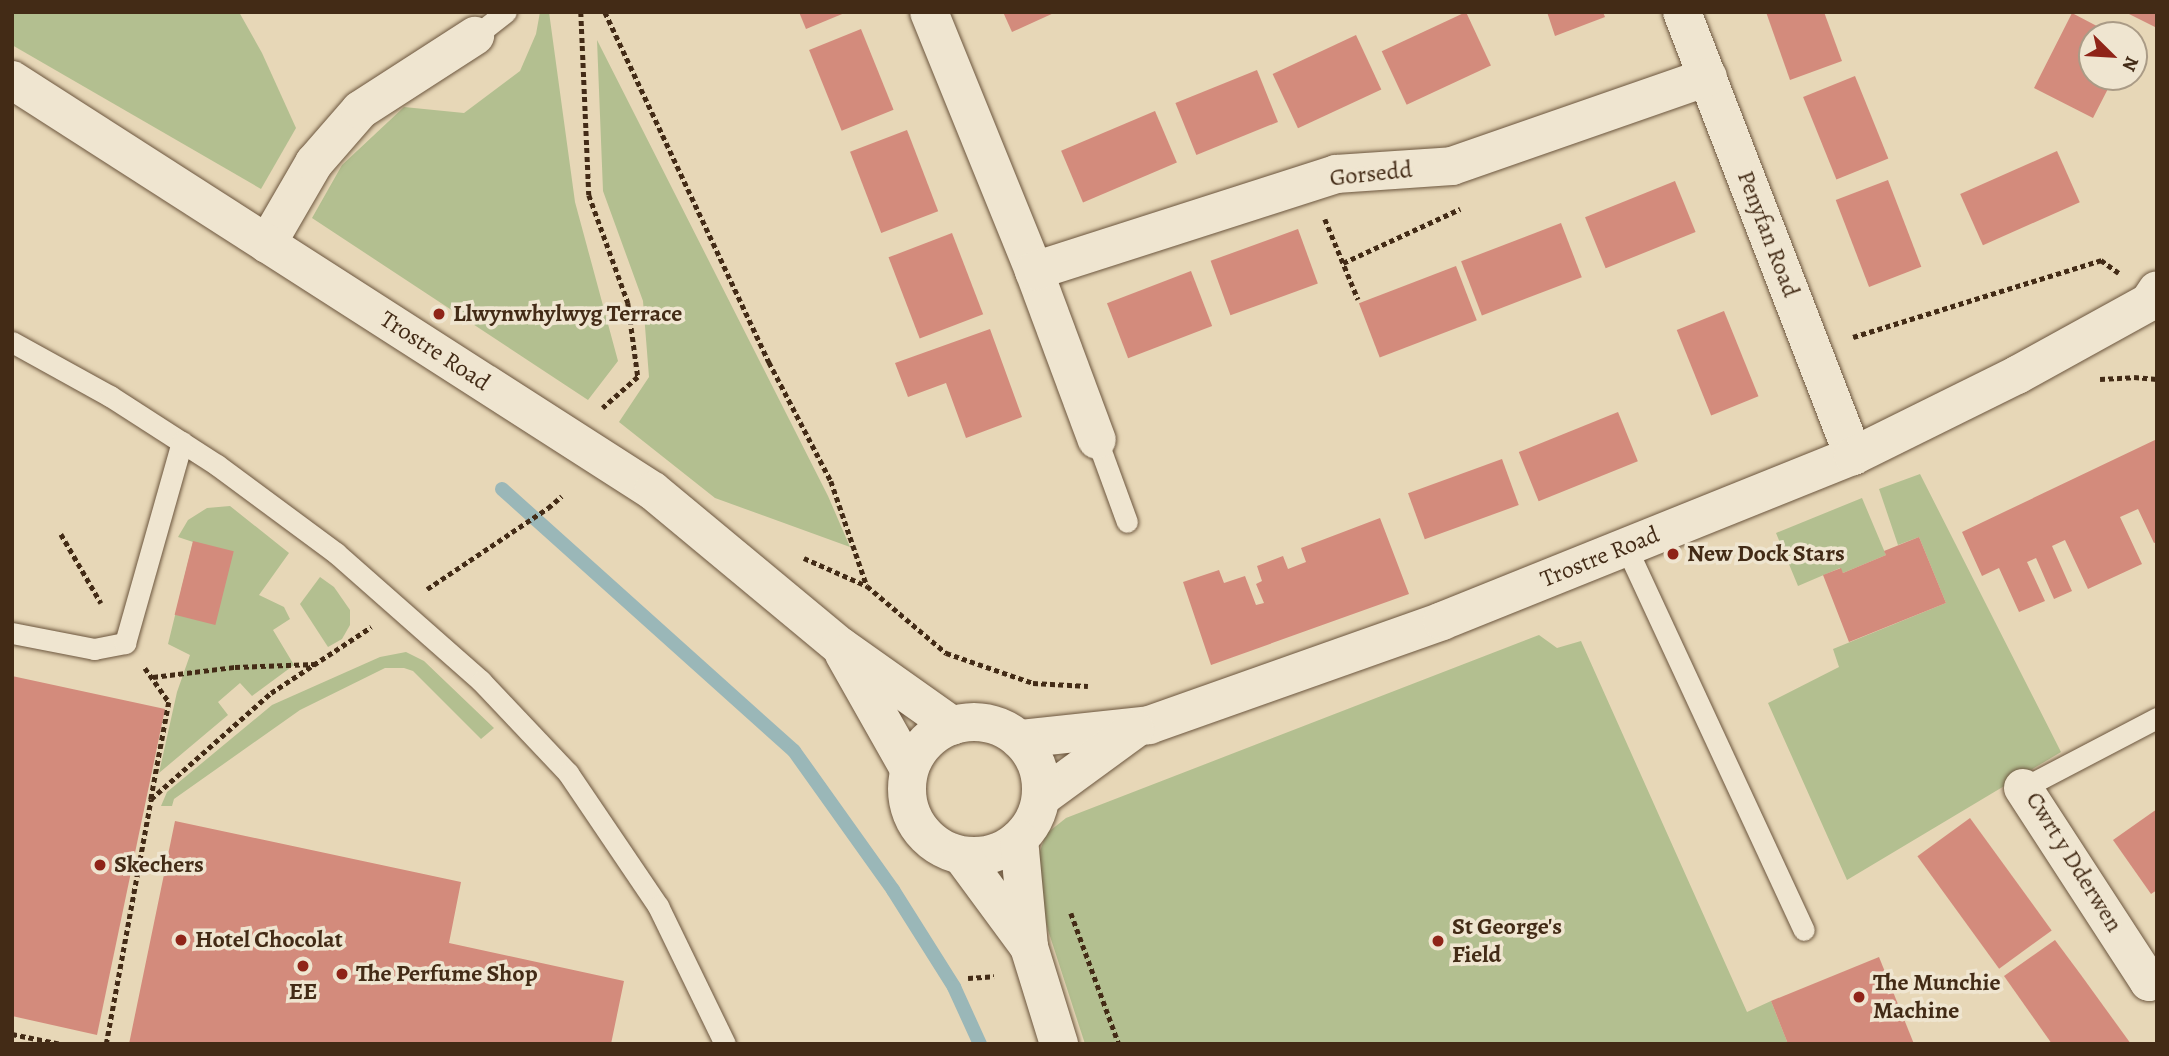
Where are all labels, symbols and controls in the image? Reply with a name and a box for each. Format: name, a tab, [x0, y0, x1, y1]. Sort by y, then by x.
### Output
north arrow	[2078, 21, 2148, 91]
text: N	[2116, 52, 2145, 75]
street label: Gorsedd	[1328, 155, 1414, 193]
street label: Penyfan Road	[1731, 167, 1805, 301]
place label: Llwynwhylwyg Terrace	[453, 300, 682, 328]
street label: Trostre Road	[375, 305, 495, 397]
marker: Llwynwhylwyg Terrace	[431, 306, 447, 322]
street label: Trostre Road	[1537, 520, 1663, 594]
place label: New Dock Stars	[1687, 540, 1845, 568]
marker: New Dock Stars	[1665, 546, 1681, 562]
street label: Cwrt y Dderwen	[2020, 787, 2128, 937]
place label: Skechers	[114, 851, 204, 879]
marker: Skechers	[92, 857, 108, 873]
place label: St George's Field	[1452, 913, 1562, 969]
place label: Hotel Chocolat	[195, 926, 343, 954]
marker: Hotel Chocolat	[173, 932, 189, 948]
marker: St George's Field	[1430, 933, 1446, 949]
marker: EE	[295, 958, 311, 974]
place label: The Perfume Shop	[356, 960, 538, 988]
marker: The Perfume Shop	[334, 966, 350, 982]
place label: The Munchie Machine	[1873, 969, 2001, 1025]
place label: EE	[289, 978, 317, 1006]
marker: The Munchie Machine	[1851, 989, 1867, 1005]

